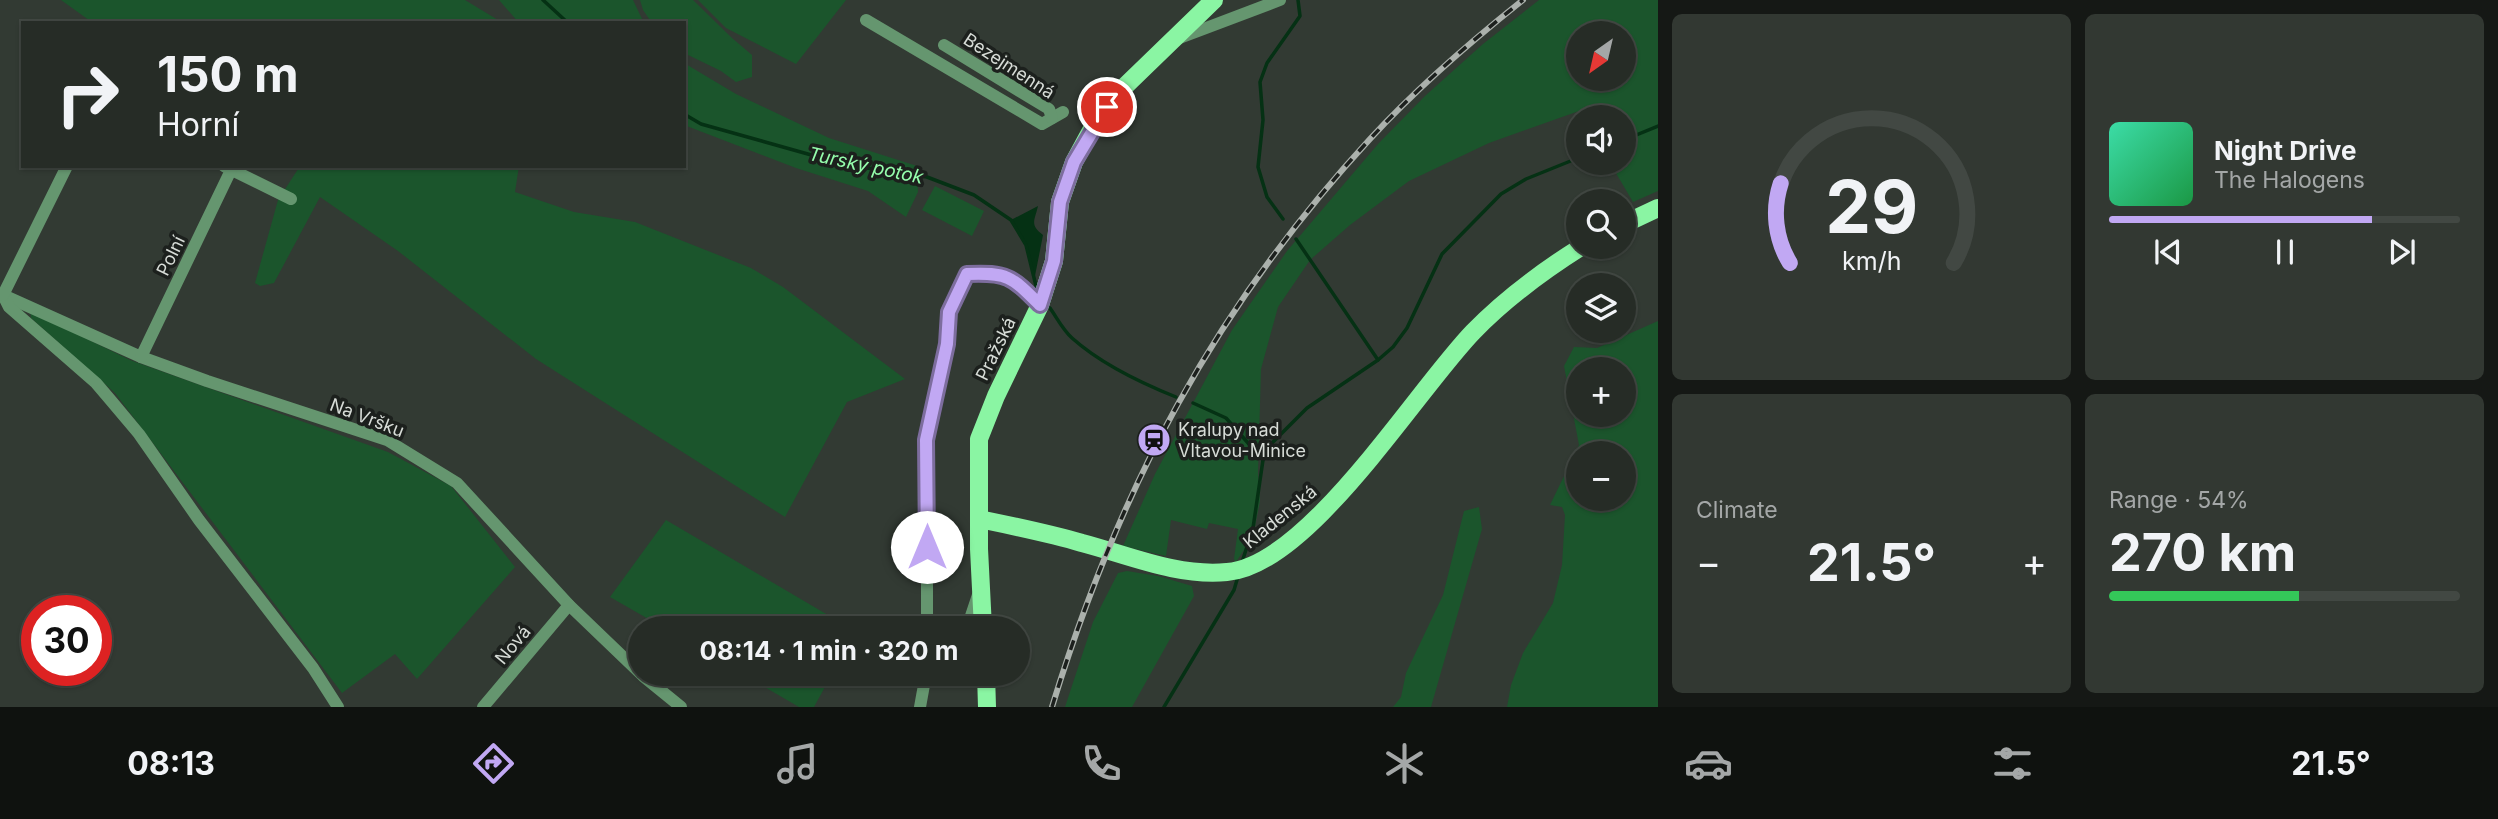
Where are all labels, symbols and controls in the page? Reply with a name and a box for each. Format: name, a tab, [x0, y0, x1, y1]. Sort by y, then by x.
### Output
north arrow	[1566, 21, 1636, 91]
map controls	[1566, 21, 1636, 511]
street label: Bezejmenná	[960, 28, 1059, 103]
text: 150 m	[157, 45, 299, 104]
icon: right	[42, 49, 133, 140]
pin	[1077, 77, 1137, 137]
icon: arrive	[1088, 88, 1126, 126]
text: Horní	[157, 105, 239, 144]
button: sound	[1566, 105, 1636, 175]
text: Night Drive	[2214, 135, 2356, 166]
water label: Turský potok	[806, 142, 926, 189]
text: 29	[1825, 162, 1918, 251]
text: The Halogens	[2214, 166, 2365, 194]
button: search	[1566, 189, 1636, 259]
street label: Polní	[152, 232, 189, 279]
icon: previous	[2149, 233, 2187, 271]
icon: pause	[2266, 233, 2304, 271]
icon: next	[2383, 233, 2421, 271]
text: km/h	[1842, 246, 1901, 276]
button: layers	[1566, 273, 1636, 343]
street label: Pražská	[971, 314, 1020, 384]
button: +	[1566, 357, 1636, 427]
street label: Na Vršku	[327, 394, 407, 441]
place label: Kralupy nad Vltavou-Minice	[1178, 419, 1306, 461]
station icon: Kralupy nad Vltavou-Minice	[1135, 421, 1173, 459]
button: −	[1566, 441, 1636, 511]
street label: Kladenská	[1239, 481, 1321, 553]
text: Range · 54%	[2109, 486, 2249, 514]
text: Climate	[1696, 496, 1778, 524]
position arrow	[890, 510, 964, 584]
text: 270 km	[2109, 521, 2296, 584]
text: 21.5°	[1807, 531, 1936, 594]
text: −	[1696, 539, 1721, 585]
text: +	[2022, 539, 2047, 585]
speed limit sign: 30	[21, 595, 112, 686]
street label: Nová	[490, 621, 535, 668]
text: 08:14 · 1 min · 320 m	[700, 635, 958, 666]
icon: directions	[469, 739, 518, 788]
icon: music	[773, 739, 822, 788]
icon: phone	[1077, 739, 1126, 788]
icon: climate	[1380, 739, 1429, 788]
icon: car	[1684, 739, 1733, 788]
icon: filters	[1988, 739, 2037, 788]
text: 08:13	[127, 744, 215, 783]
text: 21.5°	[2291, 744, 2371, 783]

